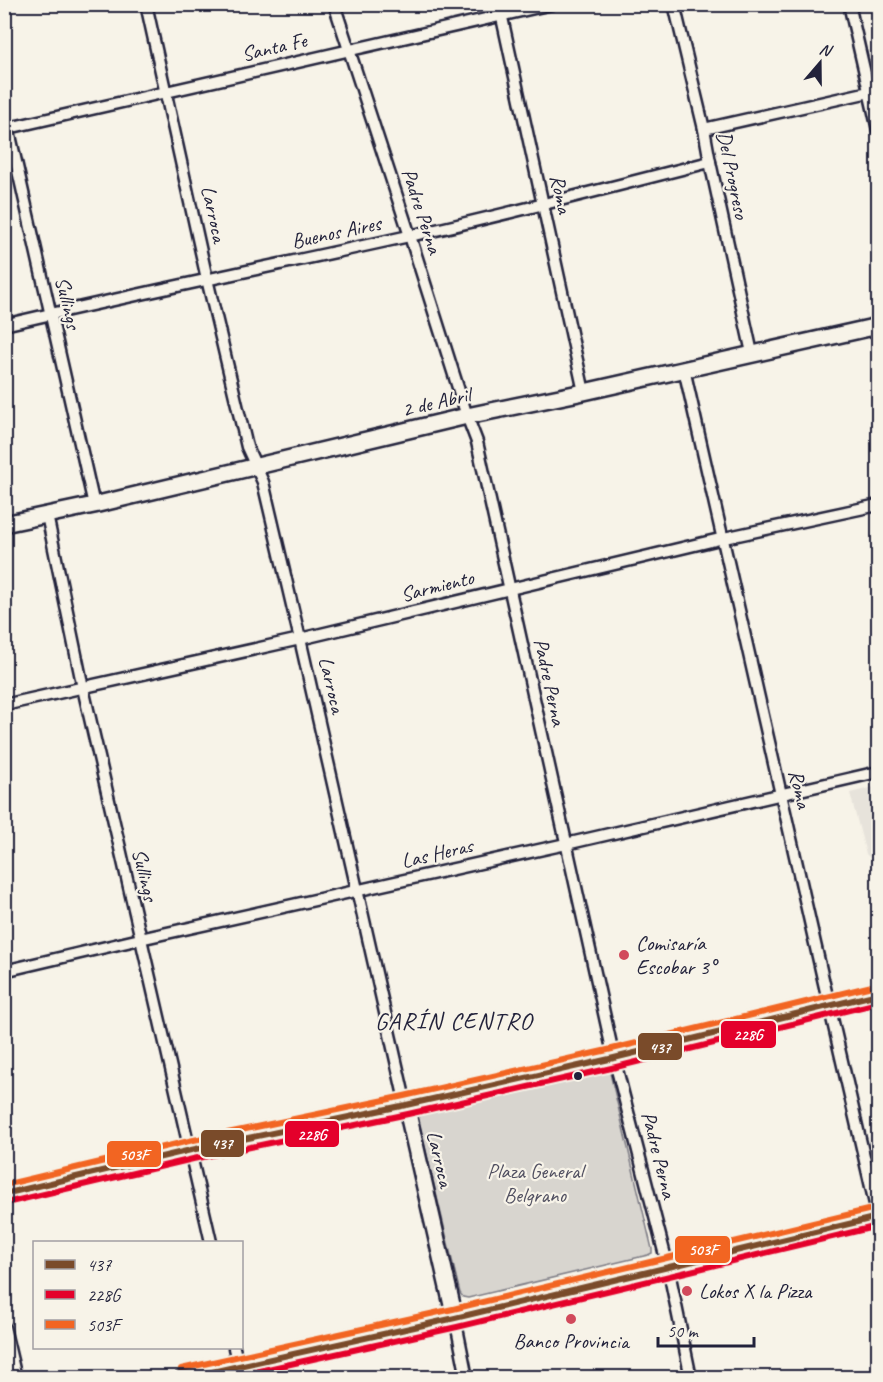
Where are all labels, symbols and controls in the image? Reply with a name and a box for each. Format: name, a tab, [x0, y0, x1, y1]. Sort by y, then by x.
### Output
street label: Santa Fe	[239, 27, 310, 67]
north arrow	[790, 33, 850, 93]
text: N	[817, 39, 836, 62]
street label: Del Progreso	[711, 129, 755, 223]
street label: Padre Perna	[396, 165, 449, 259]
street label: Roma	[544, 172, 578, 217]
street label: Larroca	[195, 183, 233, 247]
street label: Buenos Aires	[289, 209, 385, 254]
street label: Sullings	[49, 274, 87, 333]
street label: 2 de Abril	[399, 381, 476, 422]
street label: Sarmiento	[398, 564, 478, 608]
street label: Padre Perna	[528, 636, 572, 730]
street label: Larroca	[313, 654, 352, 718]
street label: Roma	[783, 767, 817, 812]
street label: Las Heras	[399, 832, 477, 874]
street label: Sullings	[126, 846, 164, 905]
place label: Comisaría Escobar 3°	[636, 930, 719, 980]
marker: Comisaría Escobar 3°	[617, 948, 631, 962]
district label: GARÍN CENTRO	[375, 1006, 535, 1036]
line badge: 228G	[720, 1020, 777, 1049]
text: 228G	[733, 1025, 765, 1045]
line badge: 437	[637, 1032, 683, 1061]
text: 437	[649, 1038, 673, 1058]
unlabelled marker	[572, 1070, 584, 1082]
street label: Padre Perna	[636, 1109, 683, 1203]
line badge: 228G	[284, 1120, 340, 1148]
text: 228G	[297, 1125, 329, 1145]
street label: Larroca	[421, 1128, 460, 1192]
line badge: 437	[200, 1129, 245, 1158]
text: 437	[211, 1134, 235, 1154]
line badge: 503F	[106, 1140, 162, 1168]
text: 503F	[120, 1145, 152, 1165]
park label: Plaza General Belgrano	[487, 1158, 586, 1208]
line badge: 503F	[674, 1235, 731, 1264]
text: 503F	[689, 1240, 721, 1260]
legend	[33, 1241, 243, 1349]
text: 437	[87, 1254, 112, 1276]
place label: Lokos X la Pizza	[699, 1278, 813, 1304]
text: 228G	[87, 1284, 122, 1306]
marker: Lokos X la Pizza	[680, 1284, 694, 1298]
scale bar	[658, 1310, 754, 1348]
marker: Banco Provincia	[564, 1312, 578, 1326]
text: 503F	[87, 1314, 123, 1336]
text: 50 m	[667, 1320, 700, 1342]
place label: Banco Provincia	[514, 1328, 631, 1354]

